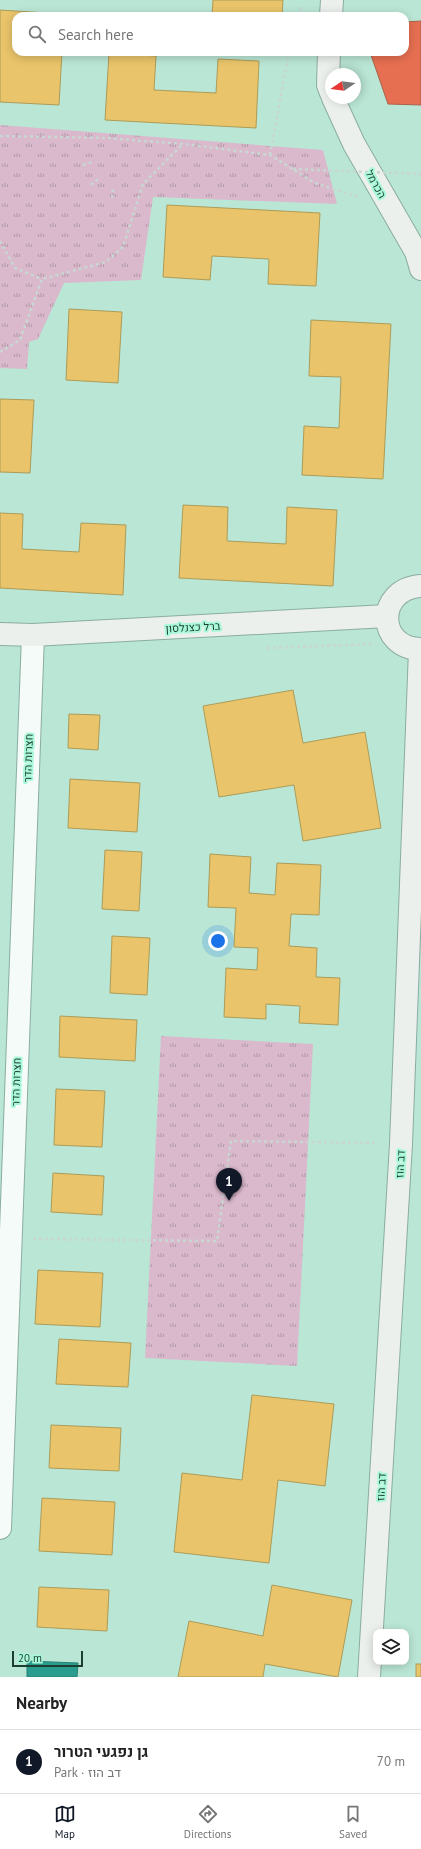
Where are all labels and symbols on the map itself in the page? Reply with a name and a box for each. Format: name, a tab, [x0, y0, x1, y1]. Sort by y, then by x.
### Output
north arrow	[325, 68, 361, 104]
street label: הכרמל	[363, 167, 389, 201]
street label: ברל כצנלסון	[165, 619, 221, 635]
street label: חצרות הדר	[20, 733, 36, 783]
your location	[208, 931, 228, 951]
street label: חצרות הדר	[8, 1057, 24, 1107]
street label: דב הוז	[392, 1149, 408, 1178]
pin: 1	[216, 1168, 242, 1201]
street label: דב הוז	[373, 1472, 389, 1501]
scale bar	[12, 1649, 83, 1668]

